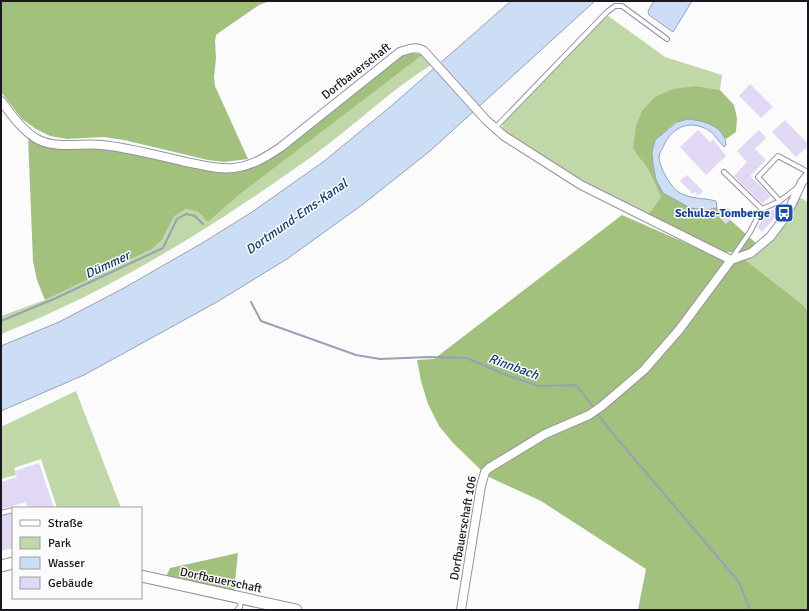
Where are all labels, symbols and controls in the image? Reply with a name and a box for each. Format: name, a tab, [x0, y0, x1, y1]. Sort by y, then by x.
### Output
street label: Dorfbauerschaft	[319, 40, 394, 103]
water label: Dortmund-Ems-Kanal	[243, 175, 352, 258]
bus stop icon: Schulze-Tomberge	[773, 202, 795, 224]
place label: Schulze-Tomberge	[675, 206, 770, 221]
water label: Dümmer	[82, 247, 134, 282]
water label: Rinnbach	[486, 351, 542, 384]
street label: Dorfbauerschaft 106	[447, 475, 480, 581]
legend	[12, 507, 142, 599]
text: Straße	[48, 516, 83, 531]
text: Park	[48, 536, 71, 551]
text: Wasser	[48, 556, 85, 571]
street label: Dorfbauerschaft	[178, 564, 263, 597]
text: Gebäude	[48, 576, 93, 591]

